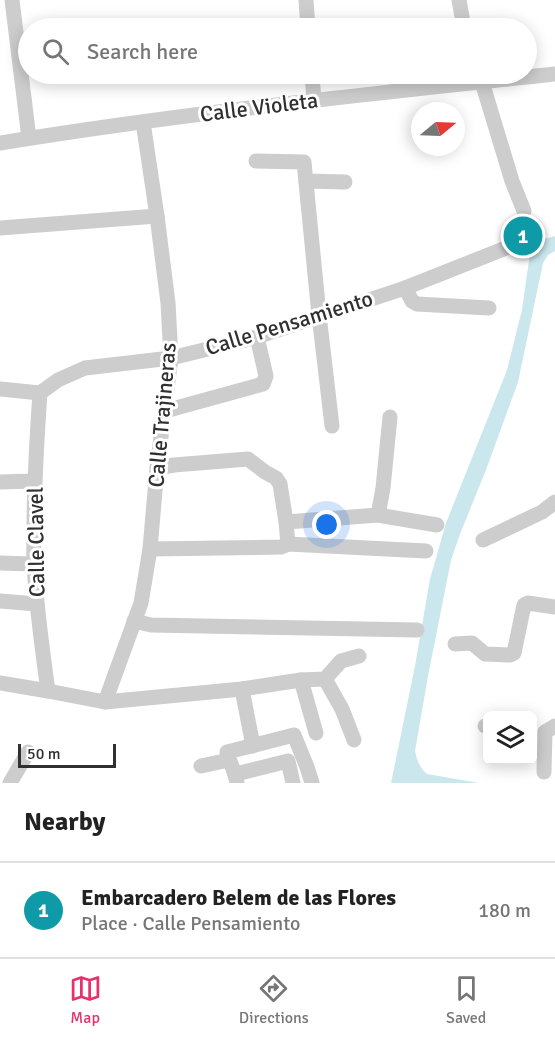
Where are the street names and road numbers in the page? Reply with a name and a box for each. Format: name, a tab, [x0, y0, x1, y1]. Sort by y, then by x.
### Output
street label: Calle Violeta	[198, 86, 320, 128]
street label: Calle Pensamiento	[202, 285, 376, 361]
street label: Calle Trajineras	[142, 341, 182, 489]
street label: Calle Clavel	[22, 487, 50, 597]

